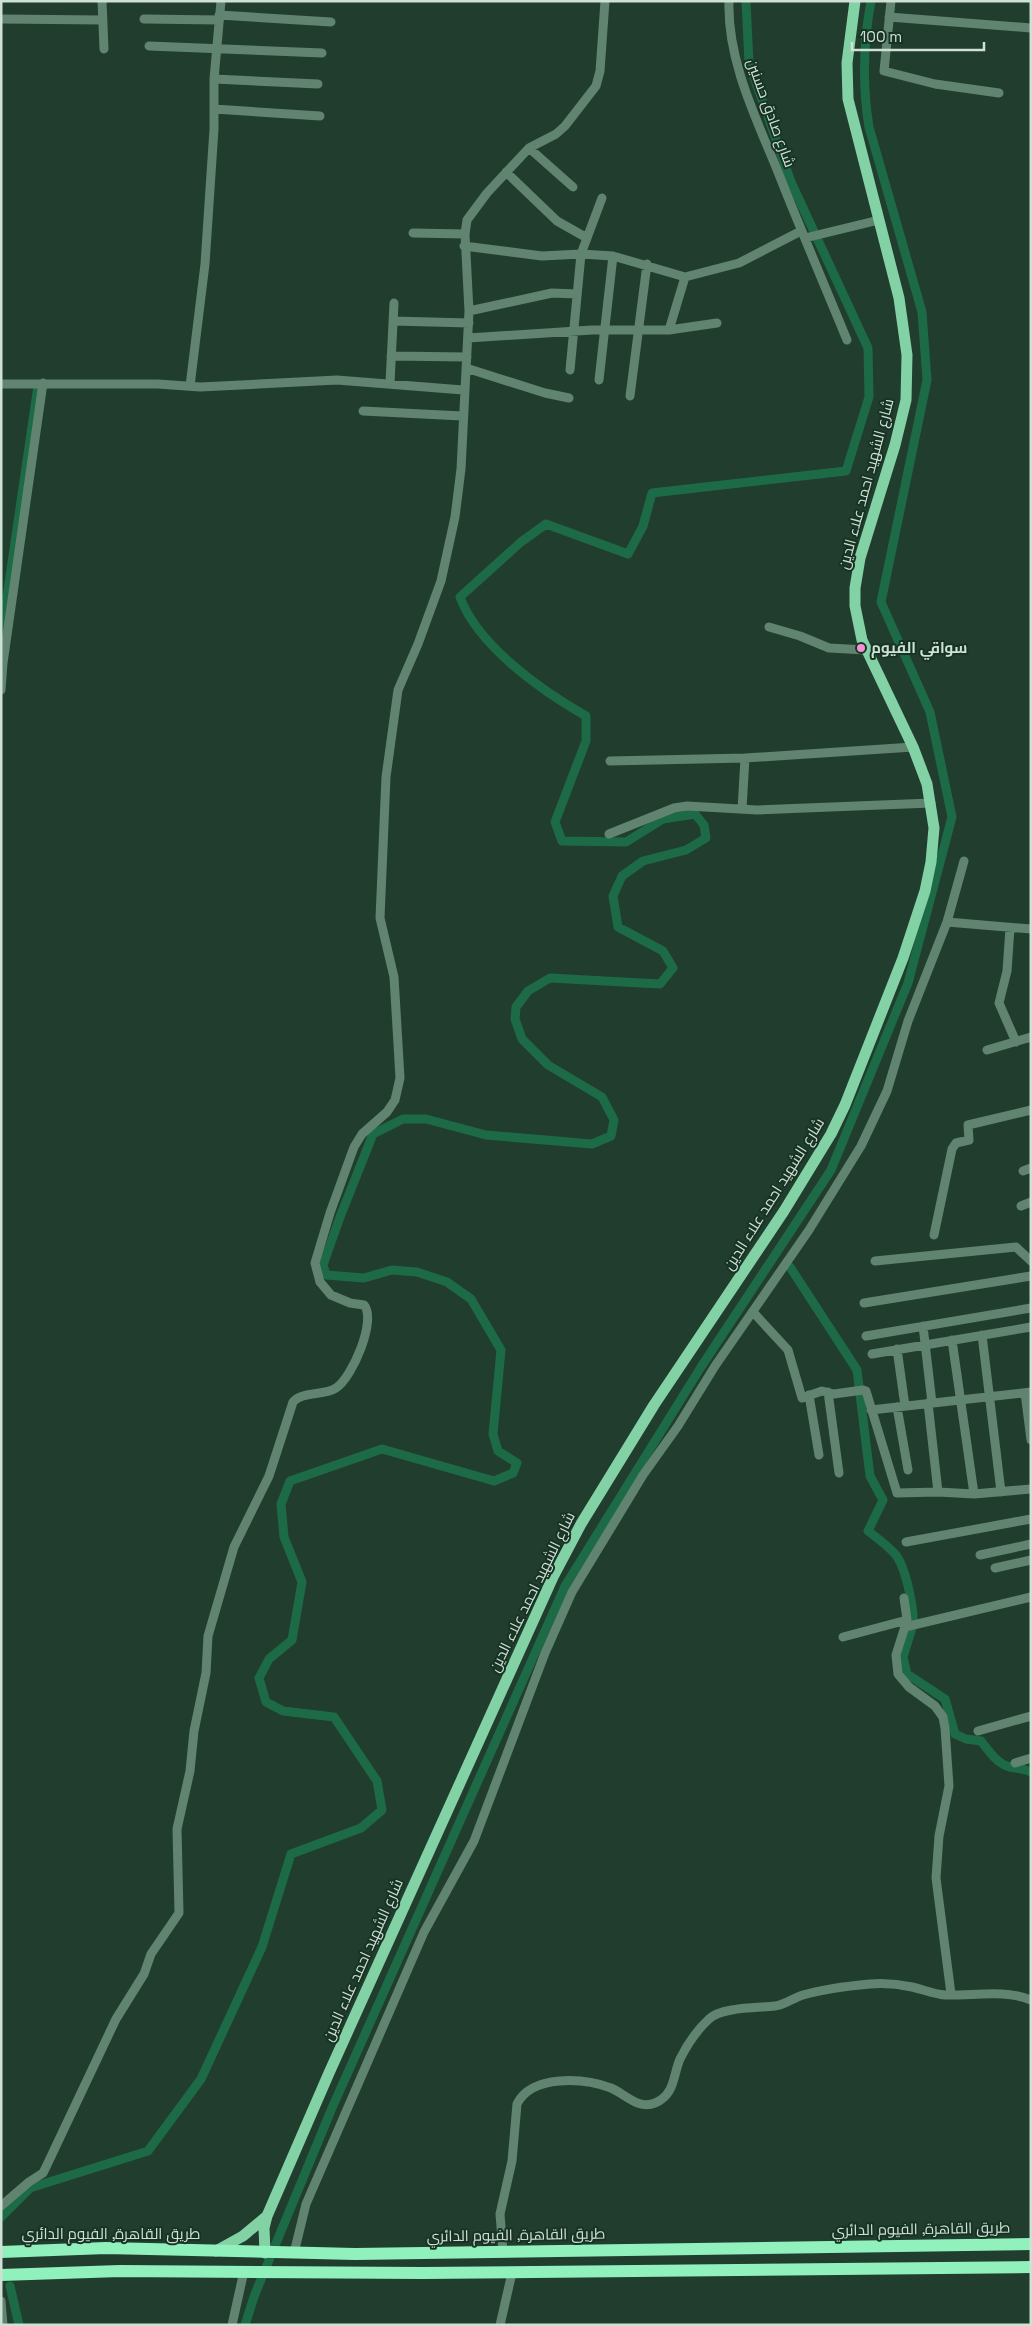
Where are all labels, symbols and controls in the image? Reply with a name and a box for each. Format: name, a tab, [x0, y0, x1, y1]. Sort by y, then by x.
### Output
scale bar	[852, 20, 984, 52]
text: 100 m	[860, 27, 902, 46]
street label: شارع صادق حسنين	[741, 56, 800, 170]
street label: شارع الشهيد احمد علاء الدين	[834, 396, 899, 572]
place label: سواقي الفيوم	[871, 638, 968, 660]
marker: سواقي الفيوم	[855, 642, 867, 654]
street label: شارع الشهيد احمد علاء الدين	[719, 1114, 830, 1275]
street label: شارع الشهيد احمد علاء الدين	[484, 1508, 581, 1676]
street label: شارع الشهيد احمد علاء الدين	[318, 1875, 409, 2045]
street label: طريق القاهرة, الفيوم الدائري	[831, 2217, 1011, 2243]
street label: طريق القاهرة, الفيوم الدائري	[426, 2223, 606, 2249]
street label: طريق القاهرة, الفيوم الدائري	[22, 2224, 200, 2246]

